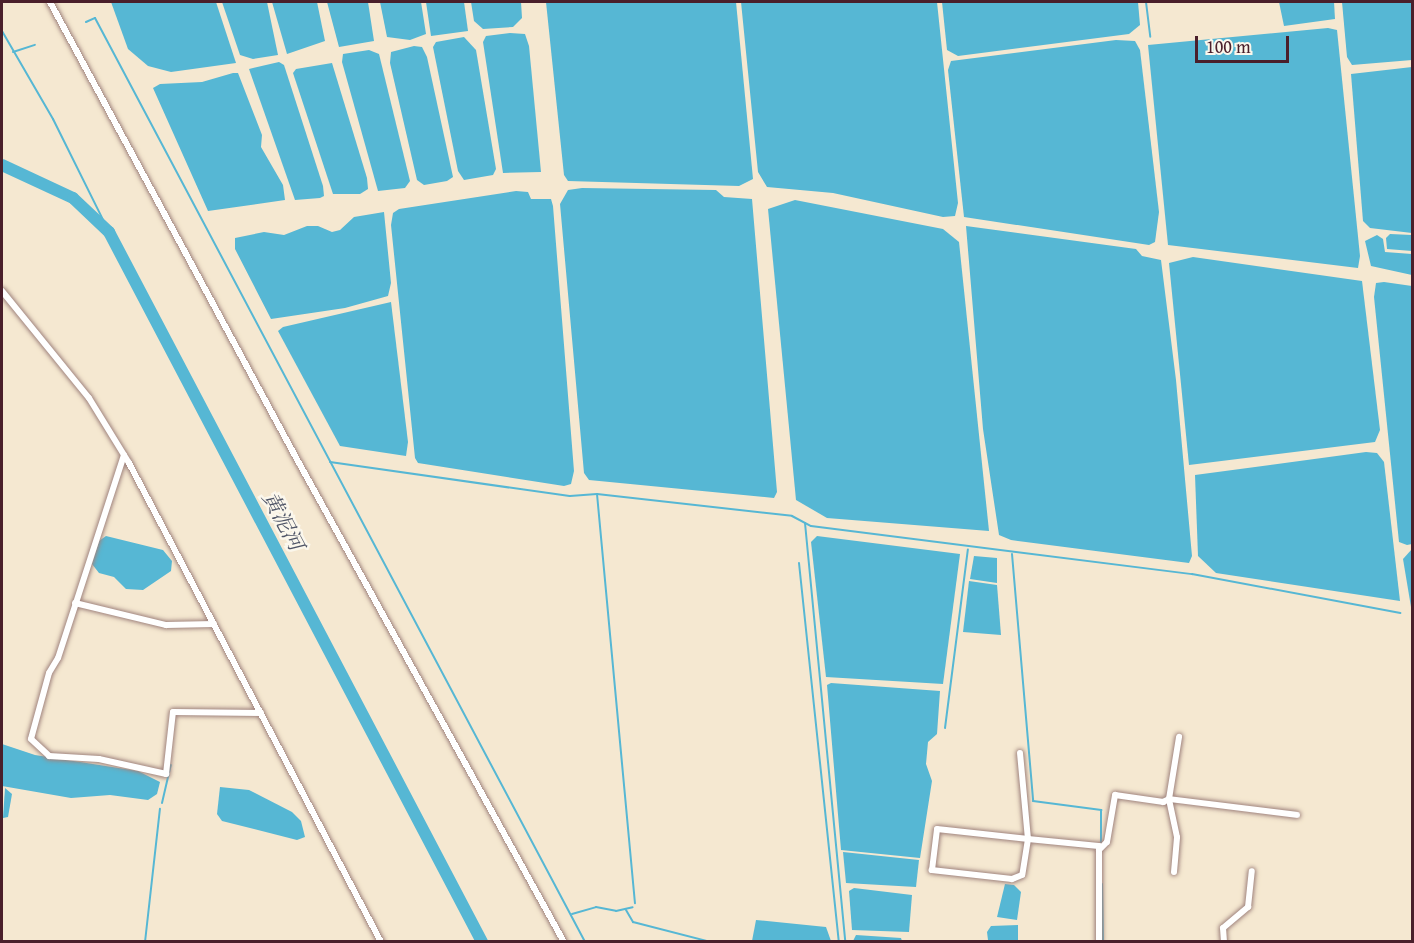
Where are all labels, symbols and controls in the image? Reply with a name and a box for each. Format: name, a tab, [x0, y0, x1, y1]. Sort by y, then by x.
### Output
scale bar	[1198, 24, 1292, 62]
text: 100 m	[1206, 33, 1251, 60]
water label: 黄泥河	[257, 487, 309, 555]

